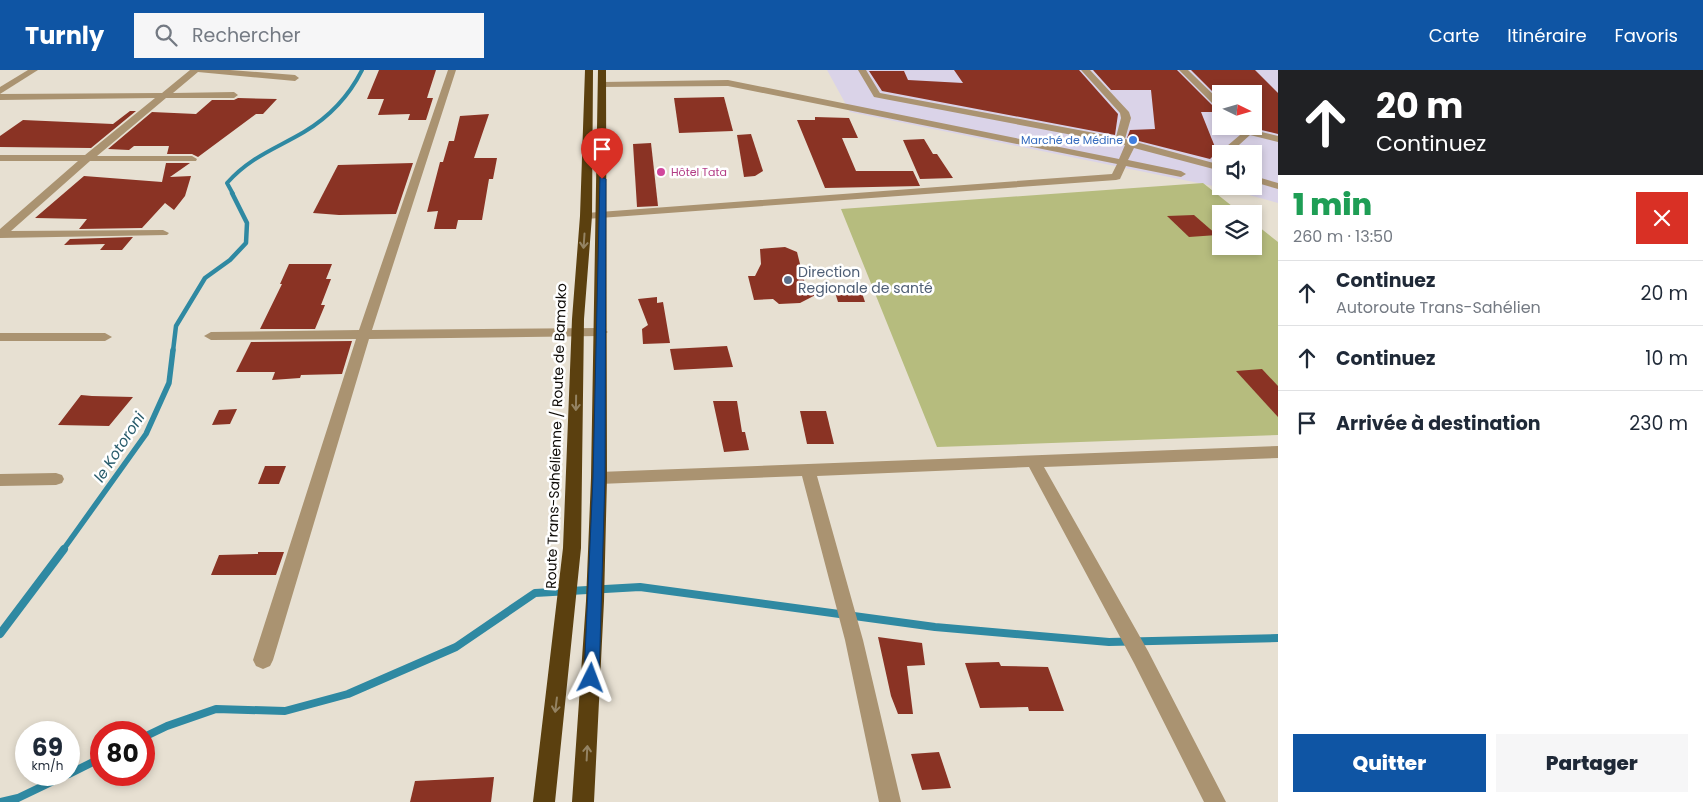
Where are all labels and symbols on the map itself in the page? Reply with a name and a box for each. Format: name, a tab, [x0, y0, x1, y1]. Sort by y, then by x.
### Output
north arrow	[1212, 85, 1262, 135]
pin	[581, 128, 623, 179]
place label: Marché de Médine	[1021, 132, 1123, 148]
marker: Marché de Médine	[1127, 134, 1139, 146]
place label: Hôtel Tata	[671, 164, 727, 180]
marker: Hôtel Tata	[655, 166, 667, 178]
one-way arrow	[579, 233, 588, 249]
place label: Direction Regionale de santé	[798, 262, 933, 298]
marker: Direction Regionale de santé	[782, 274, 794, 286]
street label: Route Trans-Sahélienne / Route de Bamako	[541, 283, 571, 589]
one-way arrow	[571, 395, 581, 411]
water label: le Kotoroni	[89, 408, 150, 486]
position arrow	[564, 651, 616, 703]
one-way arrow	[551, 697, 561, 713]
speed limit sign: 80	[90, 721, 155, 786]
one-way arrow	[583, 746, 592, 762]

